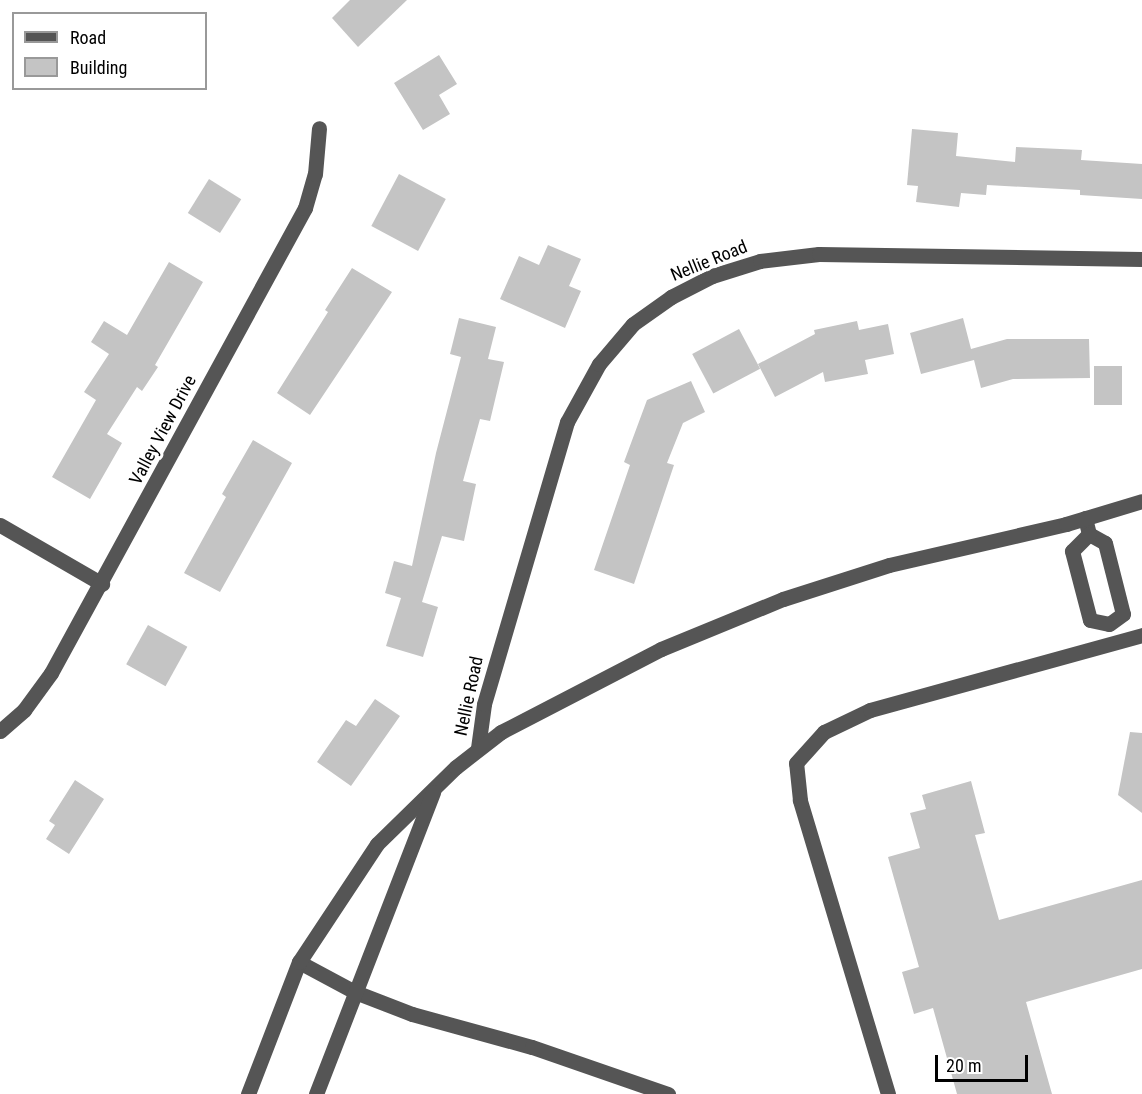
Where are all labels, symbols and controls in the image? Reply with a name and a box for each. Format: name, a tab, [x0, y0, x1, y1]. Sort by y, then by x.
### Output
legend	[12, 12, 207, 90]
text: Road	[70, 27, 106, 48]
text: Building	[70, 57, 127, 78]
street label: Nellie Road	[668, 236, 750, 286]
street label: Valley View Drive	[125, 372, 201, 488]
street label: Nellie Road	[450, 654, 488, 738]
scale bar	[938, 1043, 1031, 1081]
text: 20 m	[946, 1055, 981, 1076]

